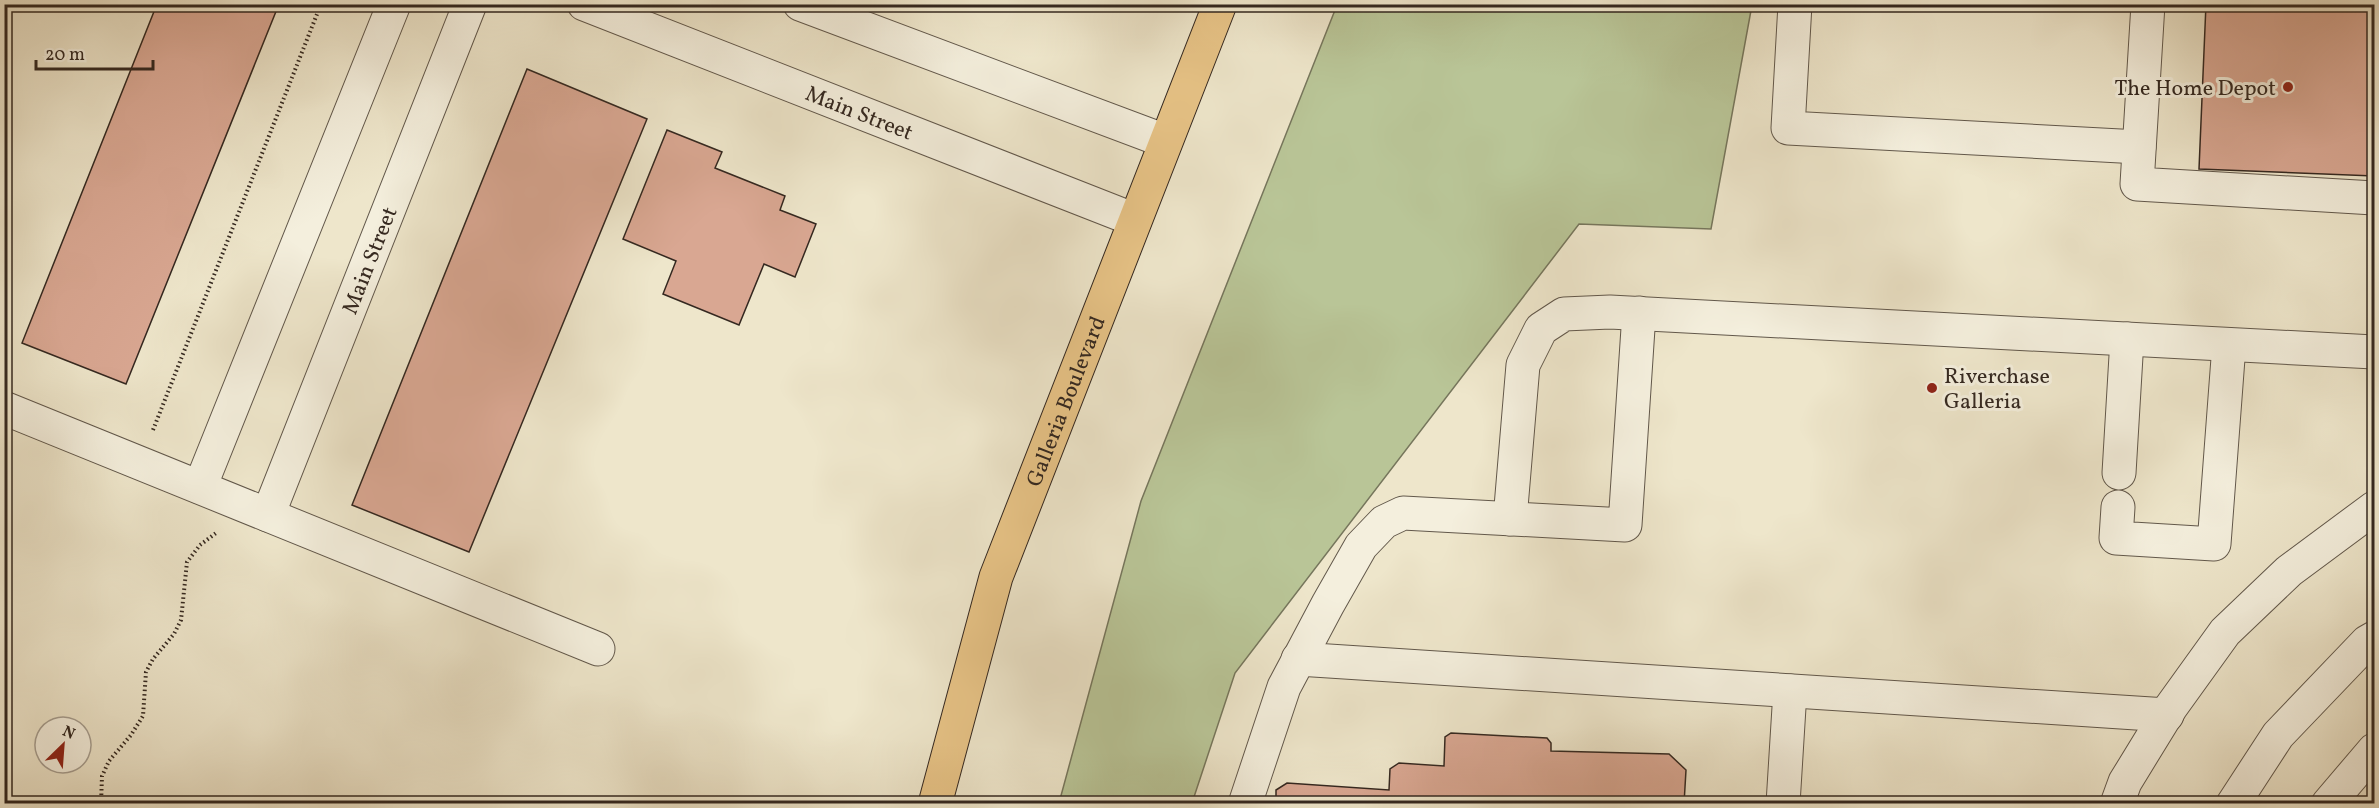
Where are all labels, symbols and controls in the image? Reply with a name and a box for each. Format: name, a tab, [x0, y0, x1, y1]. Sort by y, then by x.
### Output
scale bar	[36, 33, 153, 71]
text: 20 m	[45, 43, 85, 68]
place label: The Home Depot	[2115, 74, 2276, 105]
street label: Main Street	[800, 79, 917, 150]
marker: The Home Depot	[2281, 80, 2295, 94]
street label: Main Street	[336, 202, 406, 320]
street label: Galleria Boulevard	[1020, 312, 1114, 492]
place label: Riverchase Galleria	[1944, 362, 2050, 418]
marker: Riverchase Galleria	[1925, 381, 1939, 395]
north arrow	[33, 715, 93, 775]
text: N	[59, 721, 79, 746]

